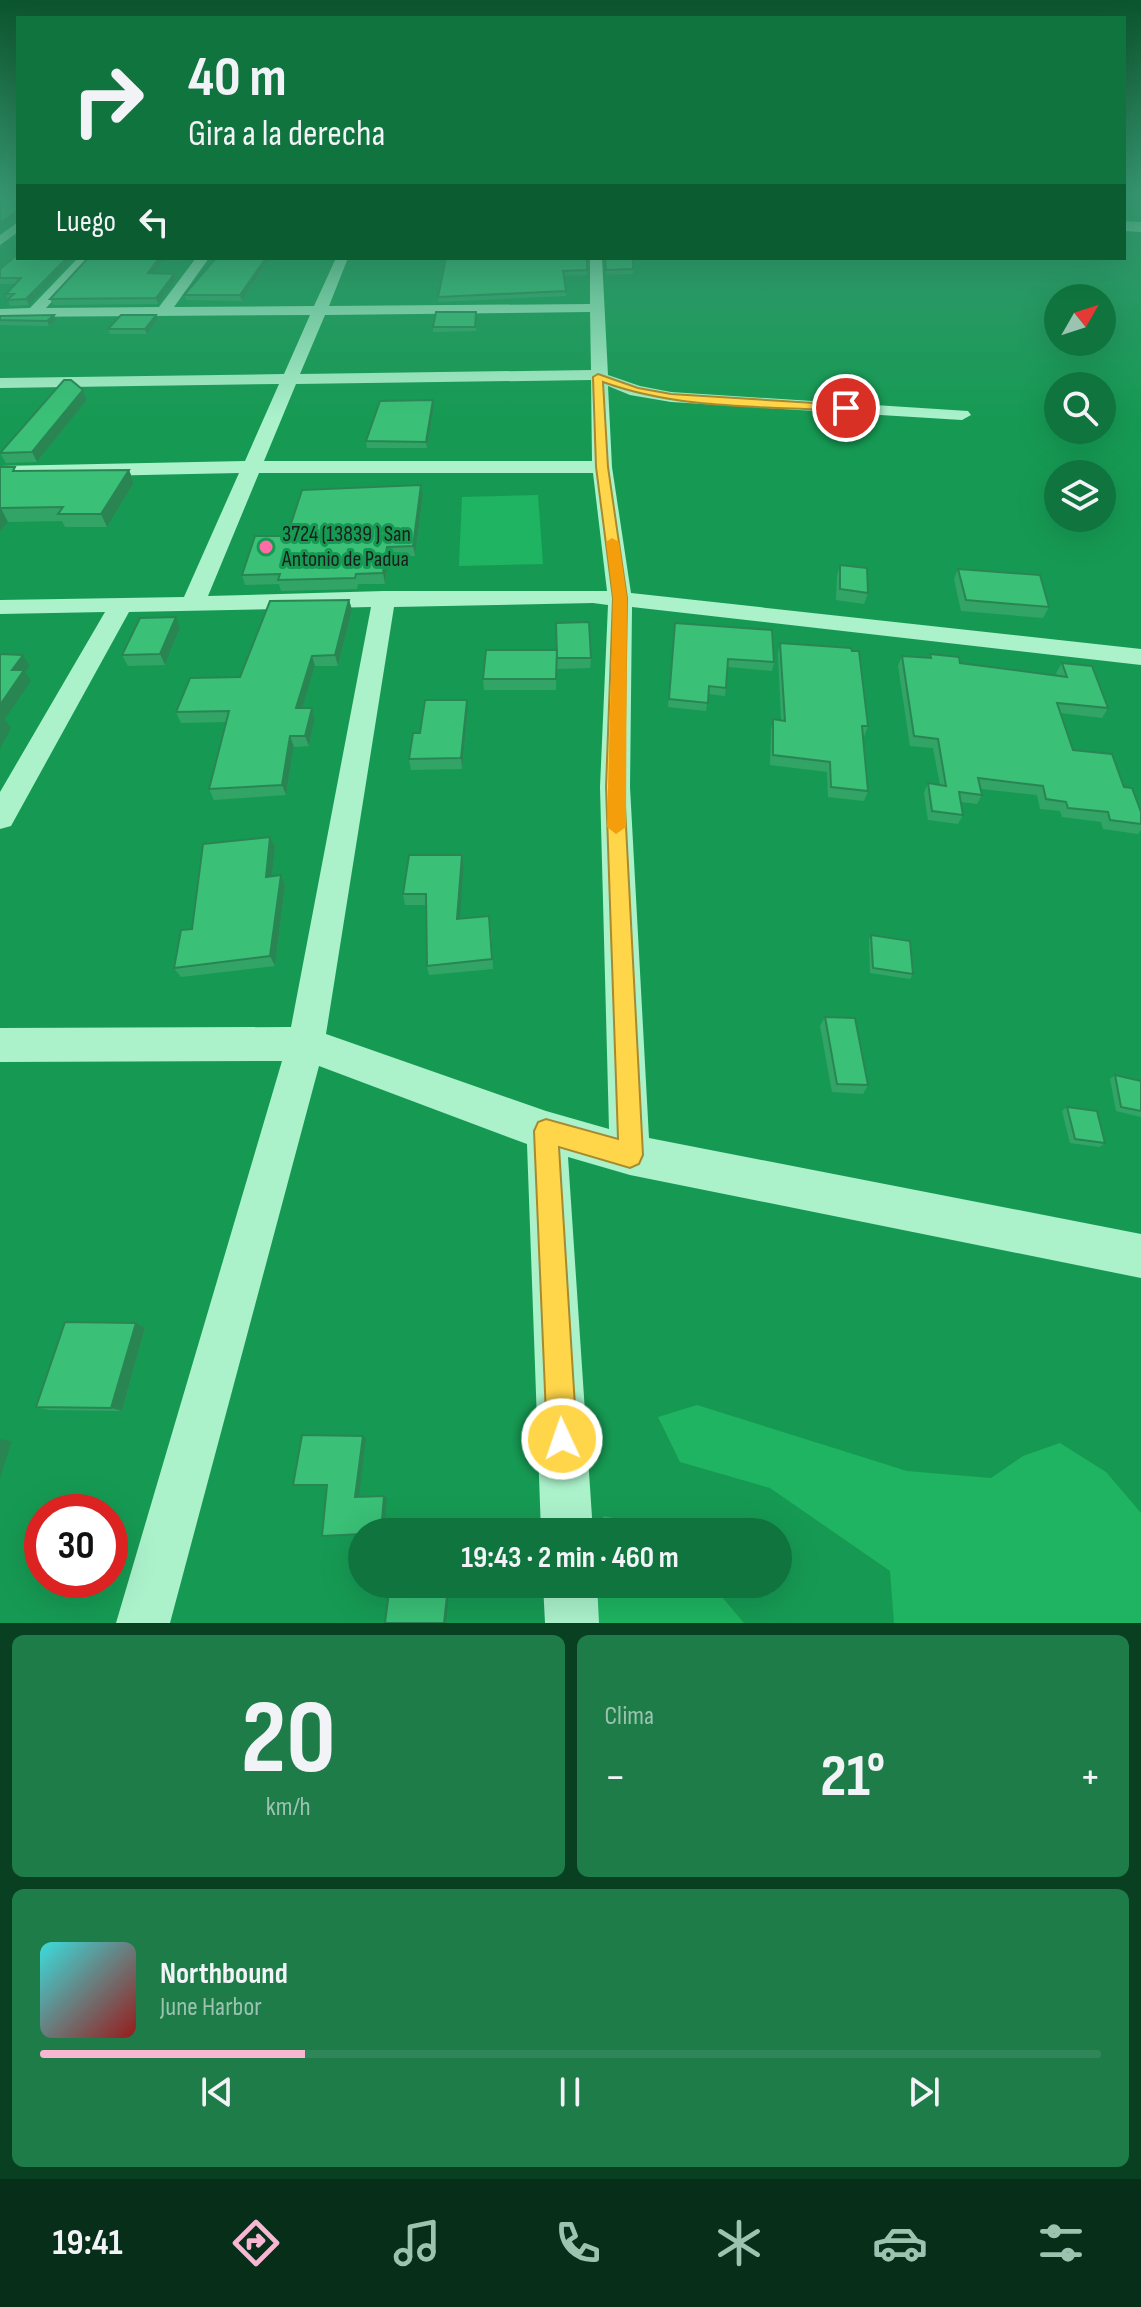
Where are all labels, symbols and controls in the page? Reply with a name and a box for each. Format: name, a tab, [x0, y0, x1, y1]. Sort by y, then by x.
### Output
text: 40 m	[188, 45, 287, 112]
icon: right	[56, 48, 160, 152]
text: Gira a la derecha	[188, 113, 385, 156]
icon: left	[132, 200, 176, 244]
text: Luego	[56, 204, 116, 240]
north arrow	[1044, 284, 1116, 356]
map controls	[1044, 284, 1116, 532]
button: search	[1044, 372, 1116, 444]
pin	[812, 374, 880, 442]
icon: arrive	[824, 386, 868, 430]
button: layers	[1044, 460, 1116, 532]
place label: 3724 (13839 ) San Antonio de Padua	[281, 521, 411, 573]
marker: 3724 (13839 ) San Antonio de Padua	[257, 538, 275, 556]
position arrow	[520, 1397, 604, 1481]
speed limit sign: 30	[24, 1494, 128, 1598]
text: 19:43 · 2 min · 460 m	[461, 1540, 679, 1576]
text: 20	[241, 1677, 336, 1802]
text: Clima	[605, 1701, 654, 1732]
text: 21°	[820, 1741, 885, 1813]
text: −	[605, 1751, 626, 1804]
text: +	[1079, 1751, 1101, 1804]
text: km/h	[266, 1792, 311, 1823]
text: Northbound	[160, 1956, 288, 1992]
text: June Harbor	[160, 1992, 262, 2023]
icon: previous	[195, 2070, 239, 2114]
icon: pause	[548, 2070, 592, 2114]
icon: next	[902, 2070, 946, 2114]
icon: directions	[228, 2215, 284, 2271]
icon: music	[389, 2215, 445, 2271]
icon: phone	[550, 2215, 606, 2271]
icon: climate	[711, 2215, 767, 2271]
icon: car	[872, 2215, 928, 2271]
icon: filters	[1033, 2215, 1089, 2271]
text: 19:41	[52, 2222, 123, 2265]

